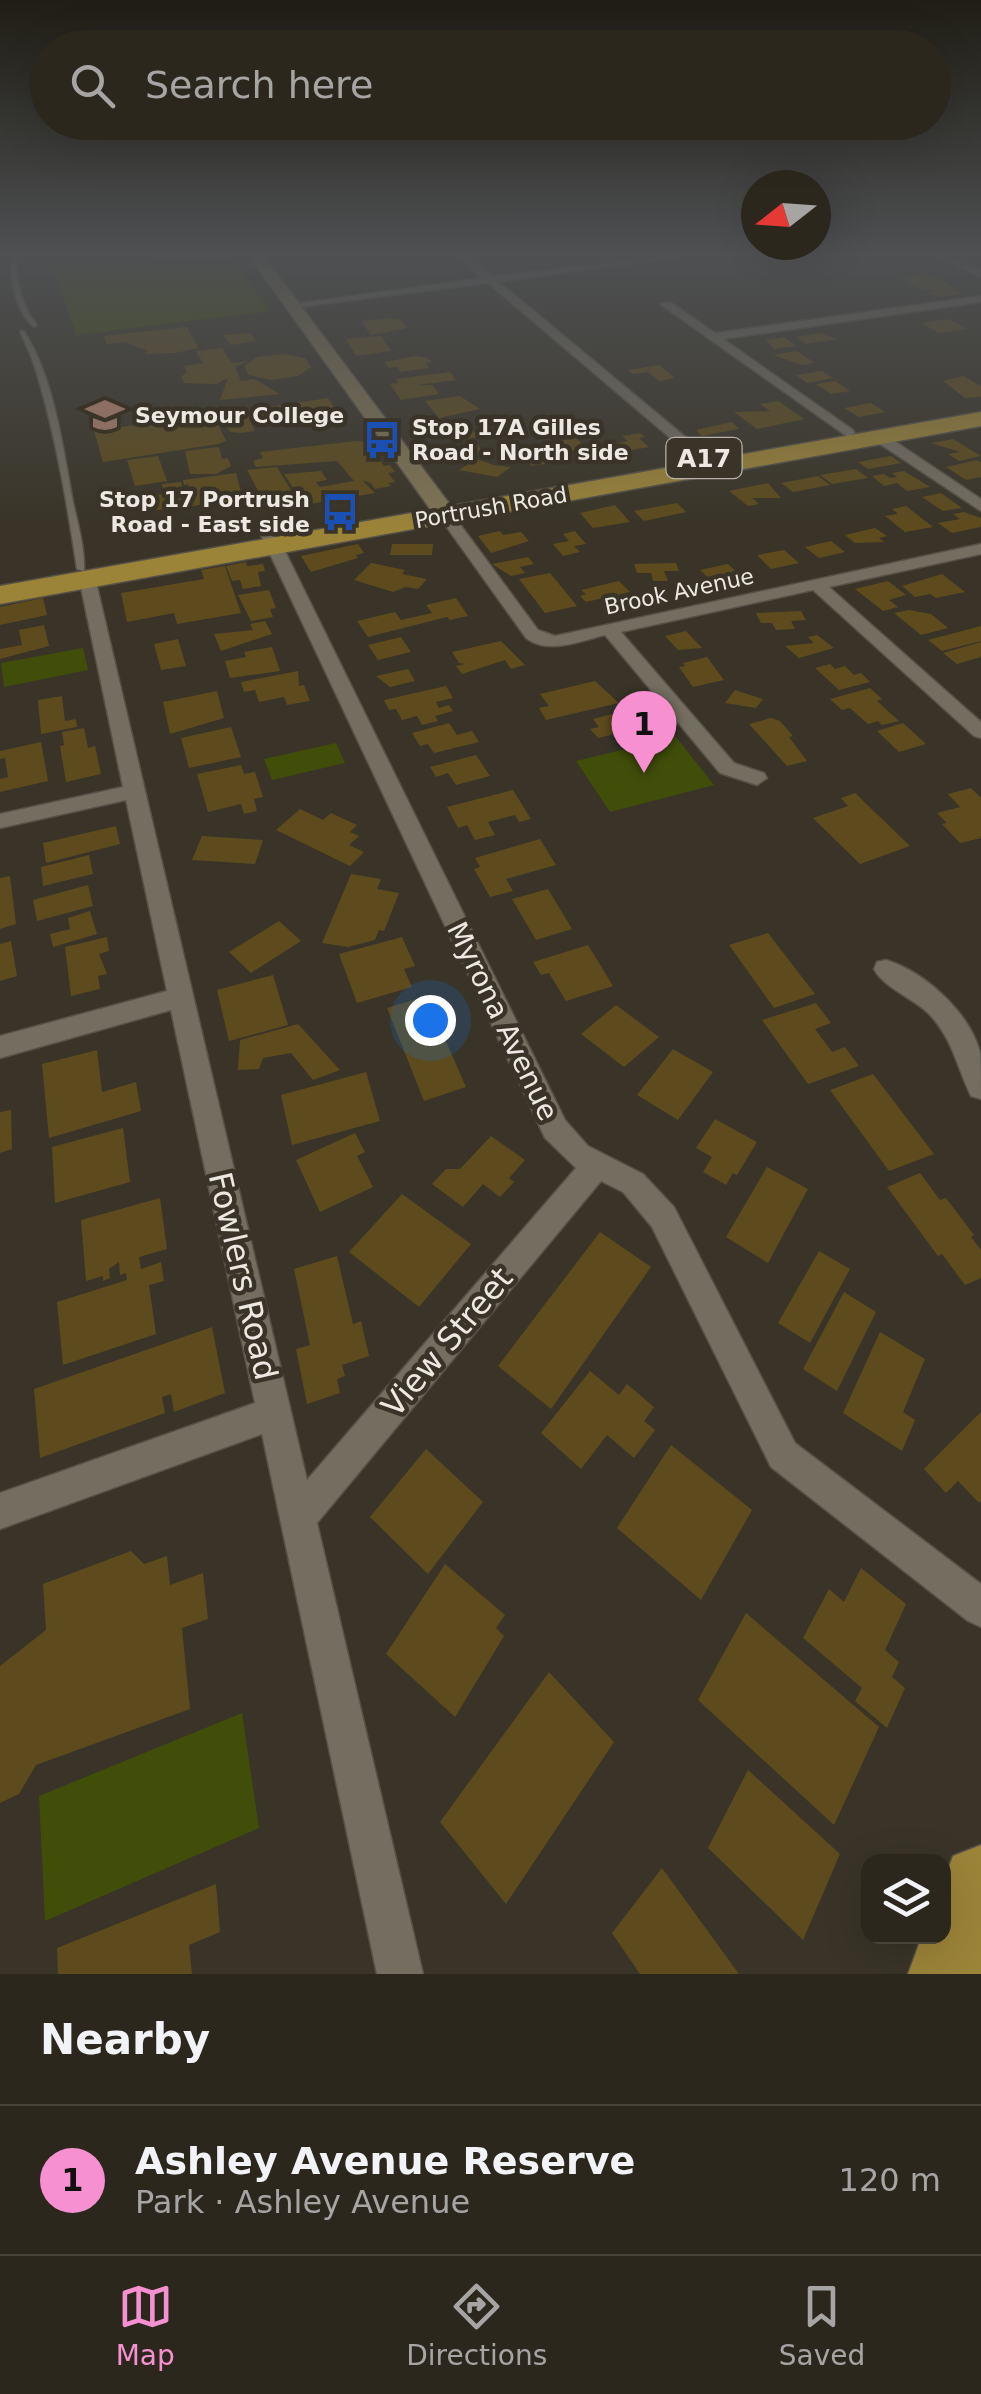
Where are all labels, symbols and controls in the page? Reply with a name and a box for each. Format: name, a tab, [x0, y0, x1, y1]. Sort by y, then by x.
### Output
search box	[30, 30, 951, 140]
icon: search	[65, 58, 120, 113]
text: Search here	[145, 63, 373, 107]
north arrow	[741, 170, 831, 260]
school or university icon: Seymour College	[84, 394, 126, 436]
place label: Seymour College	[135, 403, 344, 428]
place label: Stop 17A Gilles Road - North side	[412, 415, 629, 465]
bus stop icon: Stop 17A Gilles Road - North side	[361, 419, 403, 461]
road number: A17	[666, 438, 742, 478]
street label: Portrush Road	[413, 482, 569, 533]
place label: Stop 17 Portrush Road - East side	[99, 487, 310, 537]
bus stop icon: Stop 17 Portrush Road - East side	[319, 491, 361, 533]
street label: Brook Avenue	[602, 563, 756, 620]
pin: 1	[612, 690, 676, 773]
street label: Myrona Avenue	[440, 917, 565, 1126]
your location	[405, 995, 456, 1046]
street label: Fowlers Road	[201, 1168, 285, 1384]
street label: View Street	[374, 1260, 520, 1424]
map controls	[861, 1854, 951, 1944]
button: layers	[861, 1854, 951, 1944]
text: Nearby	[40, 2015, 210, 2064]
text: Ashley Avenue Reserve	[135, 2139, 635, 2183]
text: 1	[61, 2161, 84, 2199]
text: 120 m	[839, 2161, 941, 2199]
text: Park · Ashley Avenue	[135, 2183, 470, 2221]
tab: Map	[116, 2279, 175, 2372]
tab: Directions	[406, 2279, 547, 2372]
tab: Saved	[779, 2279, 865, 2372]

